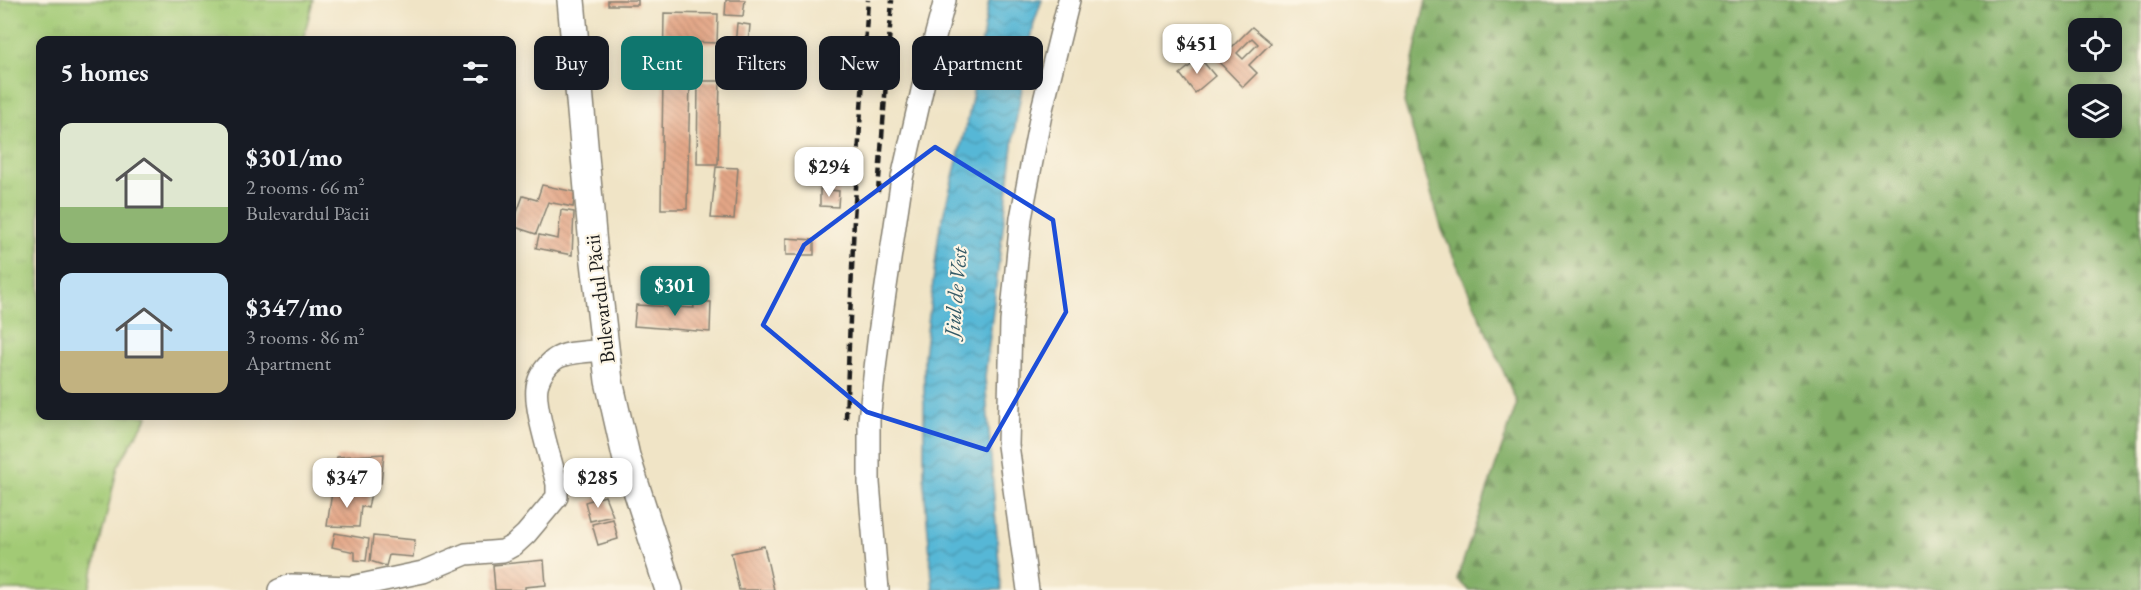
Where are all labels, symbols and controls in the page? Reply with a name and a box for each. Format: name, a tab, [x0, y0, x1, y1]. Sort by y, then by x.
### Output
map controls	[2068, 18, 2122, 138]
button: locate	[2068, 18, 2122, 72]
pin: $451	[1161, 24, 1233, 75]
text: $451	[1177, 30, 1217, 56]
chip: Buy	[534, 36, 609, 90]
chip: Rent	[621, 36, 703, 90]
chip: Filters	[715, 36, 807, 90]
chip: New	[819, 36, 900, 90]
chip: Apartment	[912, 36, 1043, 90]
text: 5 homes	[60, 55, 149, 89]
icon: filters	[459, 56, 492, 89]
button: layers	[2068, 84, 2122, 138]
text: $301/mo	[246, 140, 342, 174]
icon: home	[108, 147, 180, 219]
pin: $294	[793, 147, 865, 198]
text: $294	[809, 153, 849, 179]
text: 2 rooms · 66 m²	[246, 174, 365, 200]
text: Bulevardul Păcii	[246, 200, 369, 226]
street label: Bulevardul Păcii	[578, 233, 621, 365]
water label: Jiul de Vest	[937, 244, 974, 343]
pin: $301	[639, 266, 711, 317]
text: $301	[655, 272, 695, 298]
text: $347/mo	[246, 290, 342, 324]
icon: home	[108, 297, 180, 369]
text: 3 rooms · 86 m²	[246, 324, 365, 350]
text: Apartment	[246, 350, 331, 376]
pin: $347	[311, 458, 383, 509]
pin: $285	[562, 458, 634, 509]
text: $347	[327, 464, 367, 490]
text: $285	[578, 464, 618, 490]

